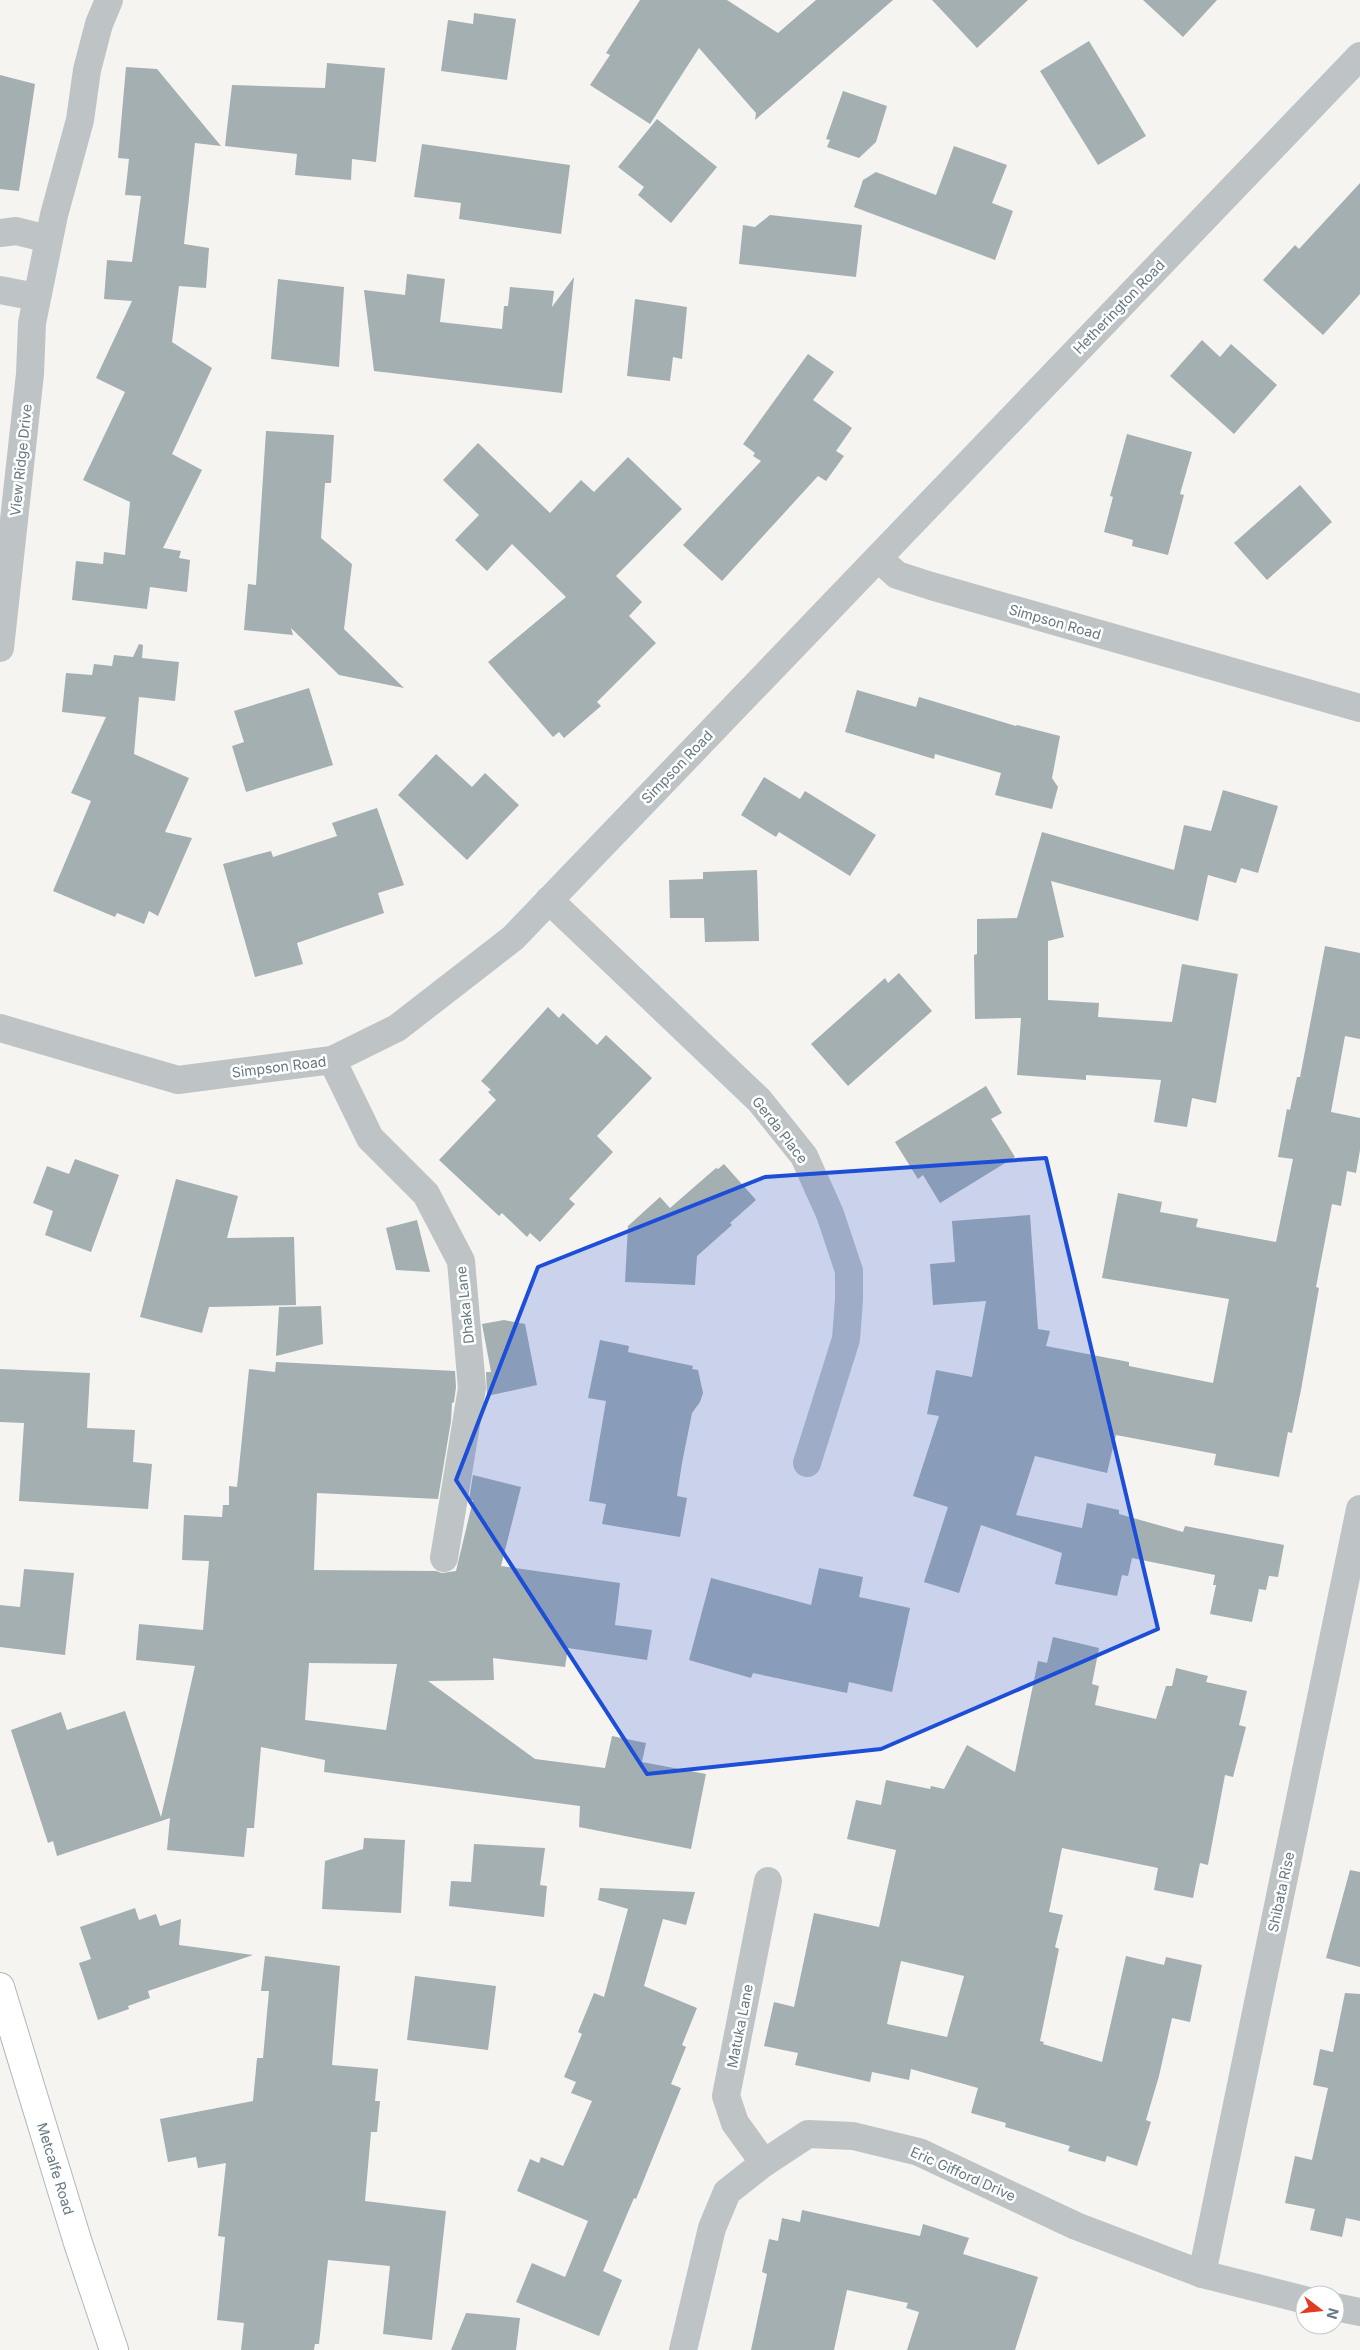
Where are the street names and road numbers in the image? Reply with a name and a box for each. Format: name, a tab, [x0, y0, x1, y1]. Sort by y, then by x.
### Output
street label: Hetherington Road	[1069, 256, 1168, 357]
street label: View Ridge Drive	[6, 403, 35, 517]
street label: Simpson Road	[1007, 600, 1103, 643]
street label: Simpson Road	[638, 727, 716, 807]
street label: Simpson Road	[231, 1052, 327, 1081]
street label: Gerda Place	[749, 1093, 812, 1167]
street label: Dhaka Lane	[452, 1265, 477, 1345]
street label: Shibata Rise	[1264, 1850, 1297, 1934]
street label: Matuka Lane	[723, 1983, 756, 2069]
street label: Metcalfe Road	[34, 2121, 78, 2217]
street label: Eric Gifford Drive	[908, 2143, 1018, 2204]

